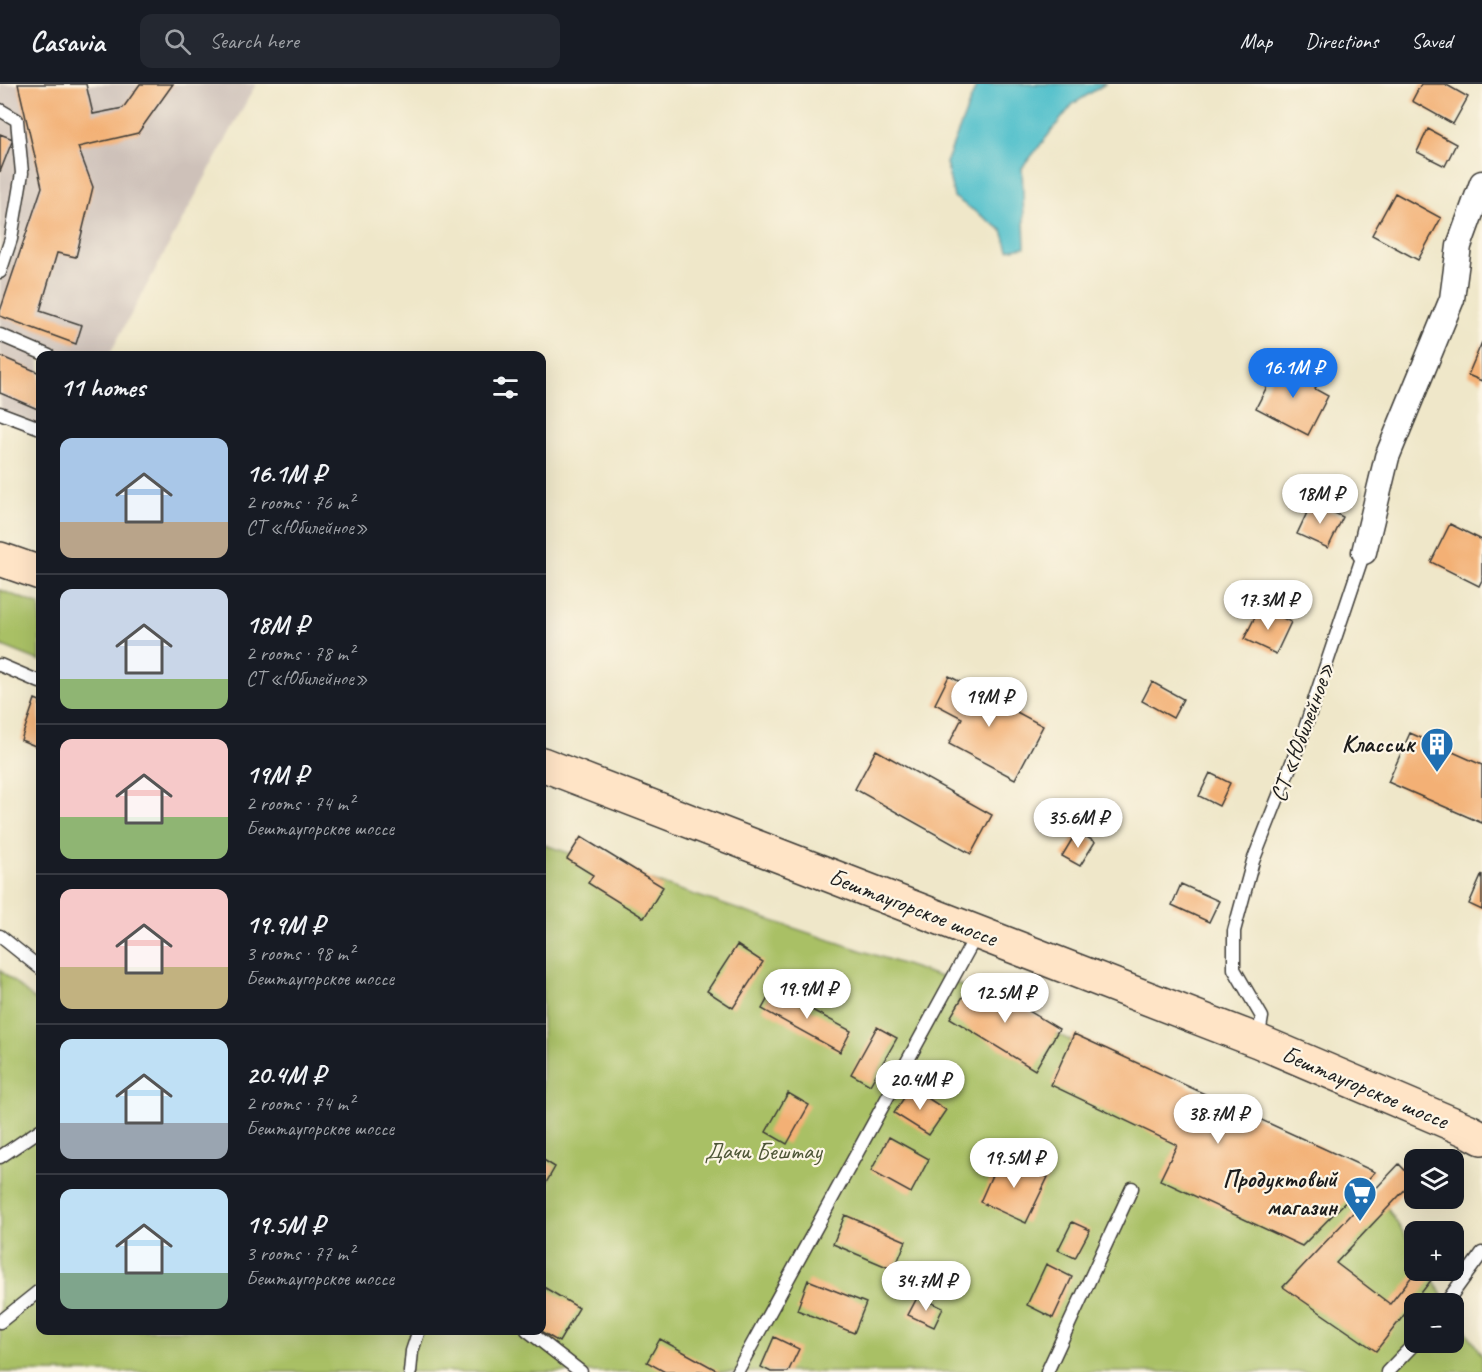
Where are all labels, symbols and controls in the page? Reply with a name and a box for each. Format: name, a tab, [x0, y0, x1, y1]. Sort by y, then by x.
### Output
search box	[140, 14, 560, 68]
text: Casavia	[30, 24, 104, 59]
icon: search	[161, 25, 194, 58]
text: Search here	[209, 27, 299, 55]
text: Map	[1240, 28, 1272, 54]
text: Directions	[1305, 28, 1378, 54]
text: Saved	[1411, 28, 1452, 54]
pin: 16.1M ₽	[1238, 348, 1348, 399]
text: 16.1M ₽	[1262, 355, 1324, 380]
text: 11 homes	[60, 371, 145, 404]
icon: filters	[489, 371, 522, 404]
text: 16.1M ₽	[246, 457, 325, 490]
icon: home	[108, 462, 180, 534]
pin: 18M ₽	[1278, 474, 1362, 525]
text: 18M ₽	[1296, 481, 1344, 506]
text: 2 rooms · 76 m²	[246, 490, 354, 515]
text: СТ «Юбилейное»	[246, 515, 368, 540]
pin: 17.3M ₽	[1213, 580, 1323, 631]
text: 17.3M ₽	[1238, 587, 1298, 612]
text: 18M ₽	[246, 608, 308, 641]
icon: home	[108, 613, 180, 685]
text: 2 rooms · 78 m²	[246, 641, 354, 666]
street label: СТ «Юбилейное»	[1263, 658, 1341, 806]
text: СТ «Юбилейное»	[246, 666, 368, 691]
pin: 19M ₽	[947, 677, 1031, 728]
text: 19M ₽	[965, 684, 1013, 709]
building icon: Классик	[1419, 726, 1455, 773]
place label: Классик	[1342, 729, 1416, 759]
text: 19M ₽	[246, 758, 308, 791]
icon: home	[108, 763, 180, 835]
text: 2 rooms · 74 m²	[246, 791, 354, 816]
pin: 35.6M ₽	[1023, 798, 1133, 849]
text: 35.6M ₽	[1048, 805, 1108, 830]
text: Бештаугорское шоссе	[246, 816, 394, 841]
street label: Бештаугорское шоссе	[825, 861, 1003, 954]
text: 19.9M ₽	[246, 908, 324, 941]
icon: home	[108, 913, 180, 985]
text: 3 rooms · 98 m²	[246, 941, 354, 966]
text: Бештаугорское шоссе	[246, 966, 394, 991]
pin: 19.9M ₽	[752, 969, 862, 1020]
pin: 12.5M ₽	[950, 973, 1060, 1024]
text: 19.9M ₽	[777, 976, 837, 1001]
text: 12.5M ₽	[975, 980, 1035, 1005]
street label: Бештаугорское шоссе	[1277, 1039, 1455, 1136]
text: 20.4M ₽	[246, 1058, 325, 1091]
pin: 20.4M ₽	[865, 1060, 975, 1111]
icon: home	[108, 1063, 180, 1135]
text: 20.4M ₽	[890, 1067, 950, 1092]
text: 2 rooms · 74 m²	[246, 1091, 354, 1116]
pin: 38.7M ₽	[1163, 1094, 1273, 1145]
text: 38.7M ₽	[1188, 1101, 1248, 1126]
text: Бештаугорское шоссе	[246, 1116, 394, 1141]
park label: Дачи Бештау	[704, 1136, 823, 1166]
pin: 19.5M ₽	[959, 1138, 1069, 1189]
text: 19.5M ₽	[984, 1145, 1044, 1170]
map controls	[1404, 1149, 1464, 1353]
button: layers	[1404, 1149, 1464, 1209]
place label: Продуктовый магазин	[1223, 1164, 1339, 1222]
supermarket icon: Продуктовый магазин	[1342, 1175, 1378, 1222]
text: 19.5M ₽	[246, 1208, 324, 1241]
icon: home	[108, 1213, 180, 1285]
button: +	[1404, 1221, 1464, 1281]
text: 3 rooms · 77 m²	[246, 1241, 354, 1266]
pin: 34.7M ₽	[871, 1261, 981, 1312]
text: Бештаугорское шоссе	[246, 1266, 394, 1291]
text: 34.7M ₽	[896, 1268, 956, 1293]
button: −	[1404, 1293, 1464, 1353]

